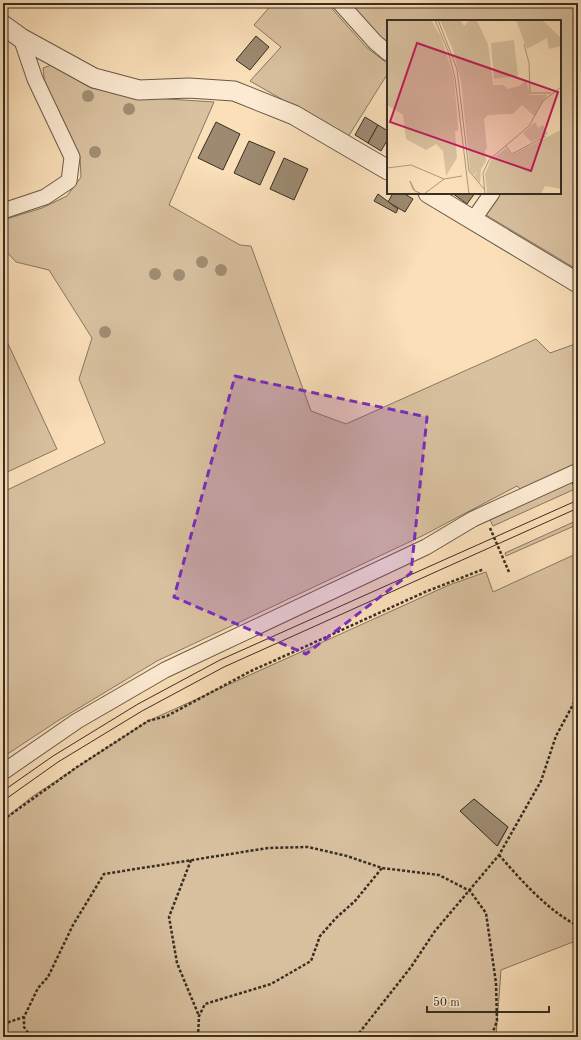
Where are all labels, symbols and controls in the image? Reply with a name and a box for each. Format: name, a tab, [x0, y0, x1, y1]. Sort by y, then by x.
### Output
inset map	[387, 20, 561, 194]
scale bar	[427, 988, 549, 1014]
text: 50 m	[433, 996, 460, 1009]

